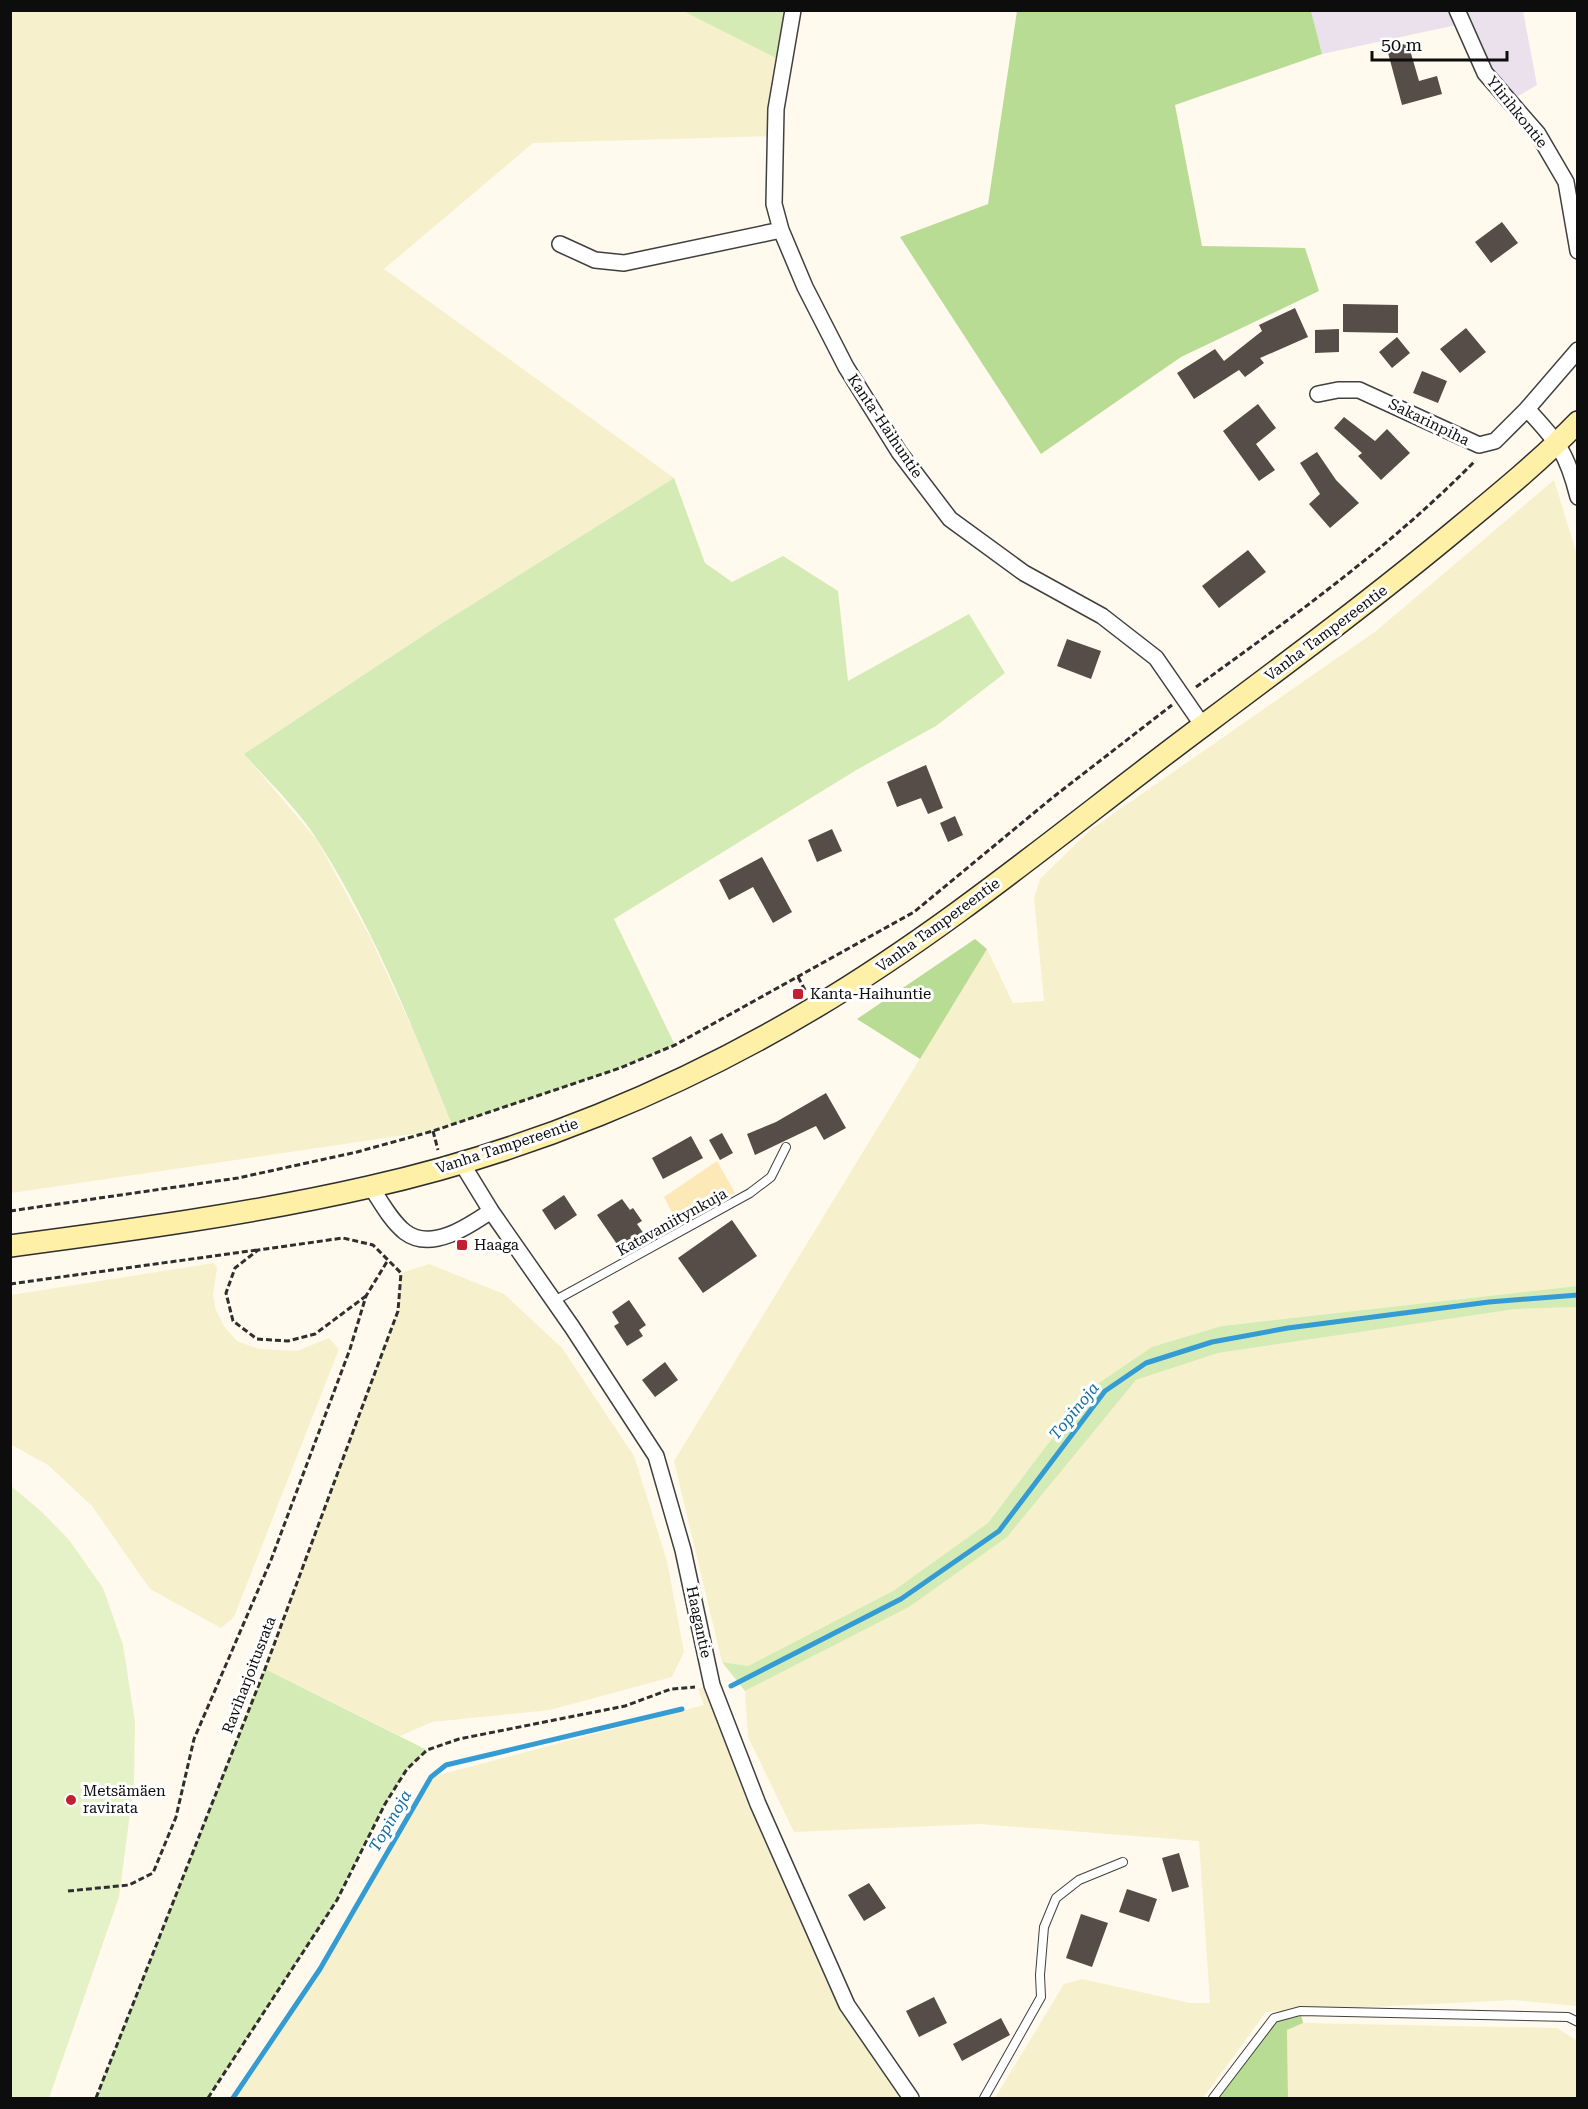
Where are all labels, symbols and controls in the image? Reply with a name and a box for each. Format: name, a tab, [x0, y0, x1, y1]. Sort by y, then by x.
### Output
scale bar	[1372, 24, 1507, 62]
text: 50 m	[1381, 34, 1422, 55]
street label: Ylirihkontie	[1483, 73, 1551, 151]
street label: Kanta-Haihuntie	[844, 371, 926, 481]
street label: Sakarinpiha	[1386, 395, 1472, 449]
street label: Vanha Tampereentie	[1261, 581, 1391, 685]
street label: Vanha Tampereentie	[873, 874, 1003, 976]
place label: Kanta-Haihuntie	[810, 985, 931, 1003]
marker: Kanta-Haihuntie	[791, 987, 805, 1001]
street label: Vanha Tampereentie	[434, 1114, 580, 1178]
street label: Katavaniitynkuja	[614, 1184, 730, 1260]
place label: Haaga	[474, 1236, 519, 1254]
marker: Haaga	[455, 1238, 469, 1252]
water label: Topinoja	[1045, 1378, 1103, 1444]
street label: Haagantie	[683, 1584, 715, 1660]
street label: Raviharjoitusrata	[218, 1614, 280, 1736]
place label: Metsämäen ravirata	[83, 1782, 166, 1817]
water label: Topinoja	[365, 1786, 415, 1855]
marker: Metsämäen ravirata	[64, 1793, 78, 1807]

